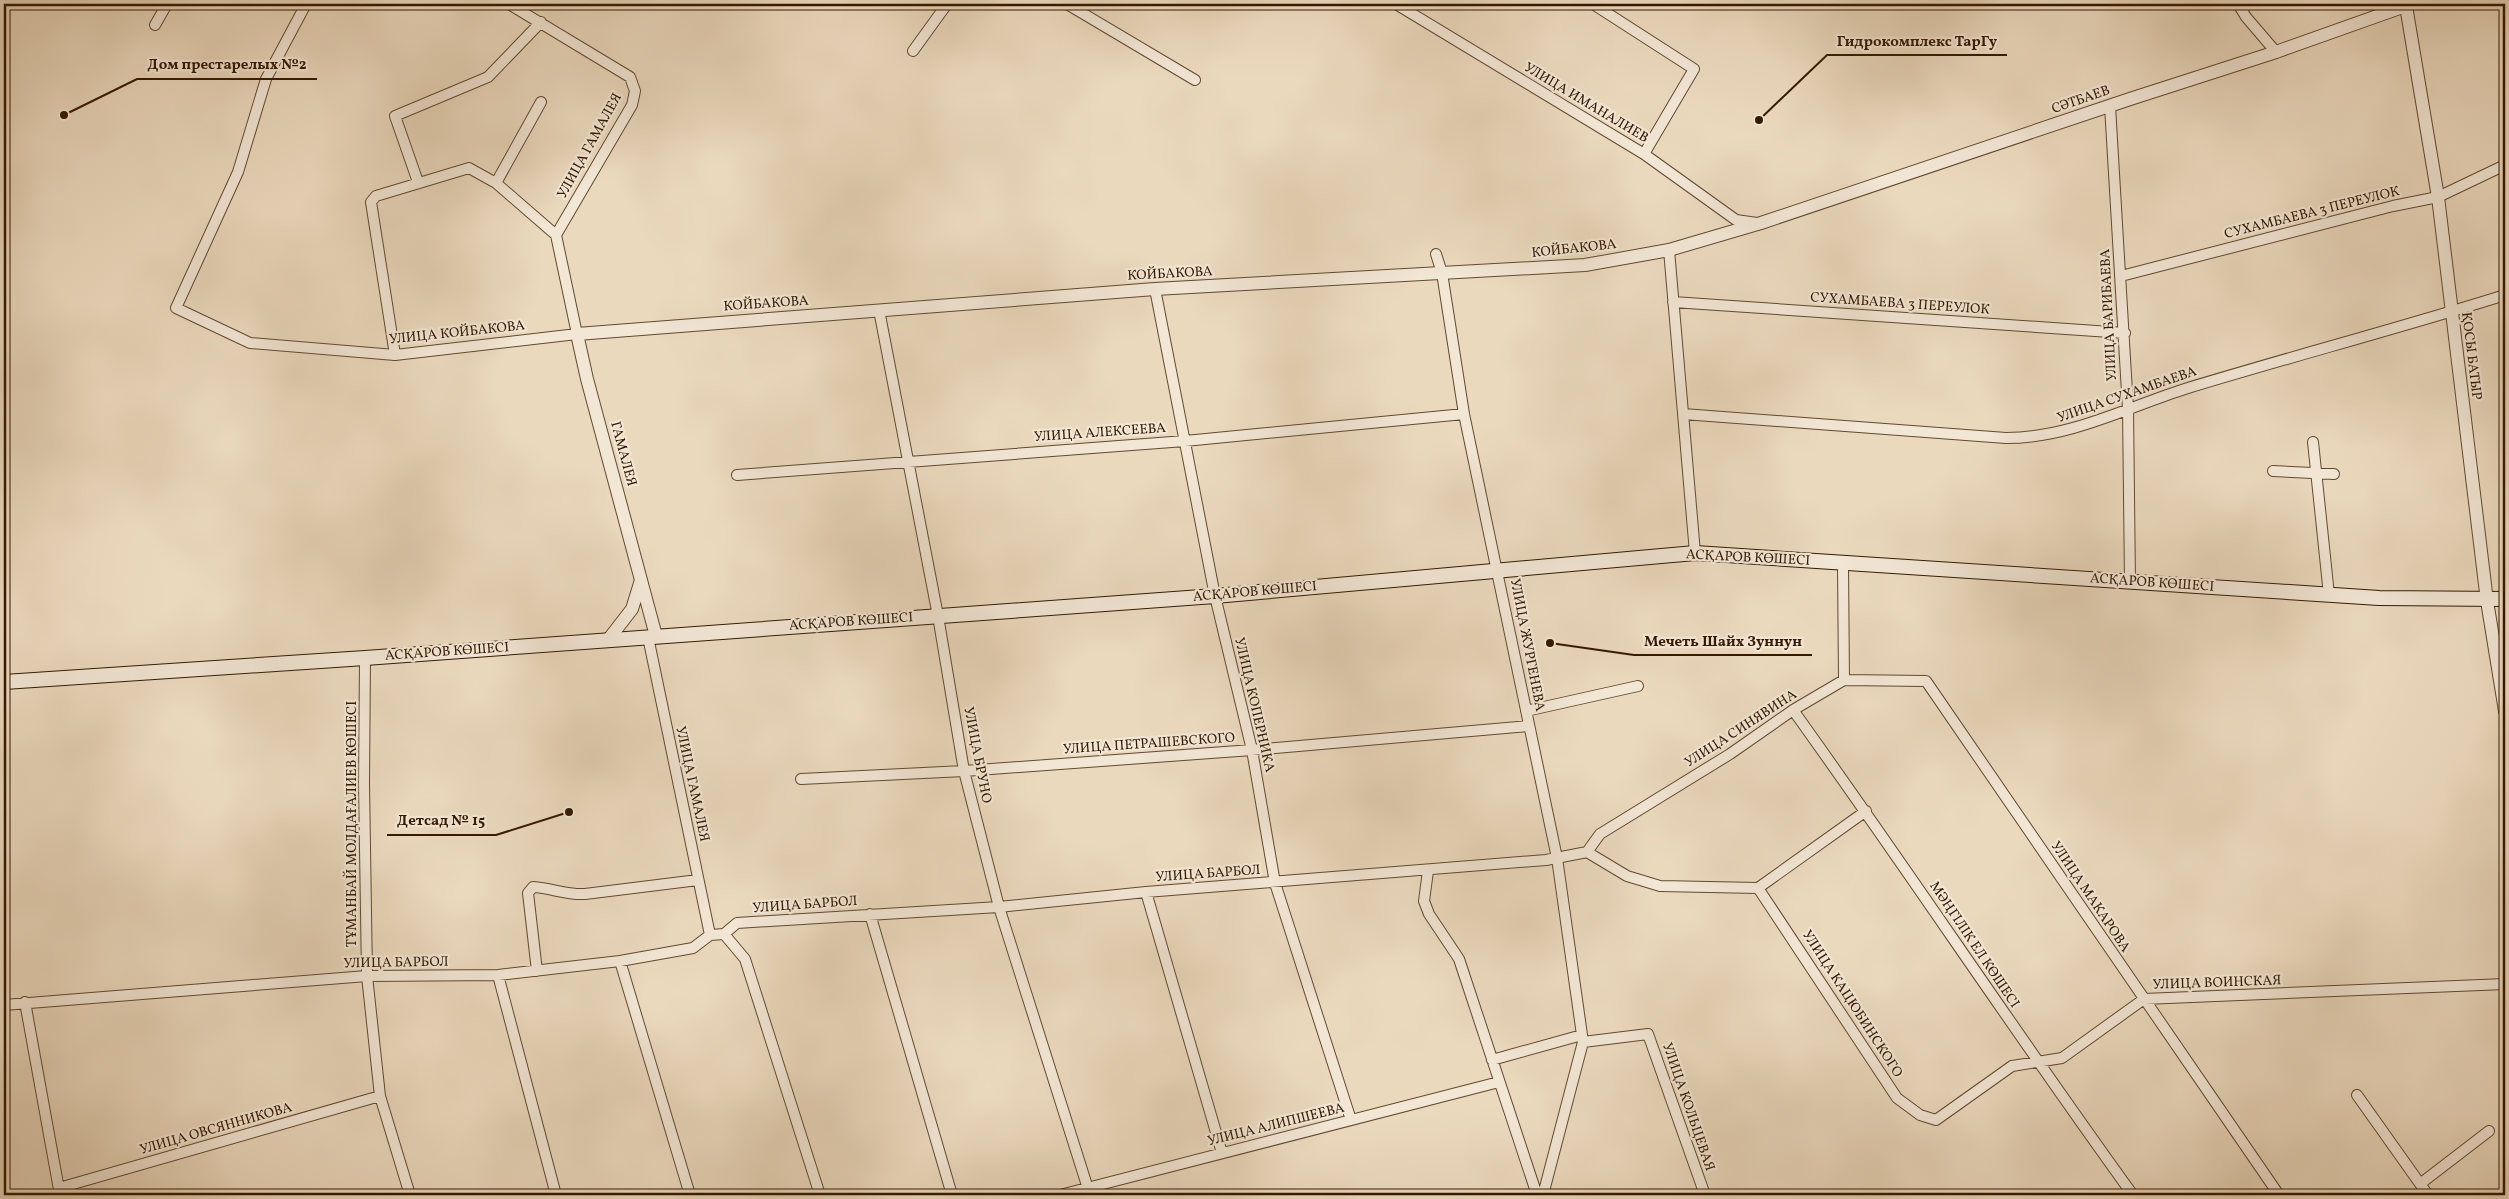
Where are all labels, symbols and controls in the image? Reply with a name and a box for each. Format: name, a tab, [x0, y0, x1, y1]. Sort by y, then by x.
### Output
callout: Гидрокомплекс ТарГу	[1827, 25, 2007, 55]
text: Гидрокомплекс ТарГу	[1837, 32, 1998, 53]
callout: Дом престарелых №2	[137, 49, 317, 79]
text: Дом престарелых №2	[147, 55, 307, 76]
street label: УЛИЦА ИМАНАЛИЕВ	[1520, 58, 1652, 148]
street label: СӘТБАЕВ	[2049, 81, 2113, 119]
street label: УЛИЦА ГАМАЛЕЯ	[553, 90, 627, 202]
street label: СУХАМБАЕВА 3 ПЕРЕУЛОК	[2222, 182, 2402, 244]
street label: КОЙБАКОВА	[1530, 234, 1618, 263]
street label: УЛИЦА БАРИБАЕВА	[2096, 248, 2122, 382]
street label: КОЙБАКОВА	[1127, 261, 1213, 286]
street label: СУХАМБАЕВА 3 ПЕРЕУЛОК	[1810, 288, 1991, 320]
street label: КОЙБАКОВА	[723, 291, 809, 316]
street label: ҚОСЫ БАТЫР	[2456, 311, 2486, 401]
street label: УЛИЦА КОЙБАКОВА	[388, 315, 526, 350]
street label: УЛИЦА СУХАМБАЕВА	[2055, 362, 2199, 428]
street label: ГАМАЛЕЯ	[605, 419, 641, 489]
street label: УЛИЦА АЛЕКСЕЕВА	[1033, 419, 1167, 447]
street label: АСҚАРОВ КӨШЕСІ	[1685, 545, 1811, 571]
street label: АСҚАРОВ КӨШЕСІ	[2089, 569, 2215, 597]
street label: АСҚАРОВ КӨШЕСІ	[1192, 577, 1318, 607]
street label: УЛИЦА ЖУРГЕНЕВА	[1505, 577, 1549, 713]
street label: АСҚАРОВ КӨШЕСІ	[788, 608, 914, 636]
callout: Мечеть Шайх Зуннун	[1634, 625, 1812, 655]
text: Мечеть Шайх Зуннун	[1644, 632, 1802, 653]
street label: УЛИЦА КОПЕРНИКА	[1229, 636, 1279, 774]
street label: АСҚАРОВ КӨШЕСІ	[384, 638, 510, 666]
street label: УЛИЦА СИНЯВИНА	[1681, 686, 1801, 772]
street label: ТҰМАНБАЙ МОЛДАҒАЛИЕВ КӨШЕСІ	[342, 701, 362, 947]
street label: УЛИЦА БРУНО	[958, 705, 996, 805]
street label: УЛИЦА ГАМАЛЕЯ	[670, 724, 714, 844]
street label: УЛИЦА ПЕТРАШЕВСКОГО	[1062, 729, 1236, 759]
callout: Детсад № 15	[387, 805, 496, 835]
text: Детсад № 15	[397, 811, 485, 832]
street label: УЛИЦА МАКАРОВА	[2046, 838, 2134, 956]
street label: УЛИЦА БАРБОЛ	[1155, 861, 1261, 887]
street label: МӘҢГІЛІК ЕЛ КӨШЕСІ	[1924, 878, 2024, 1012]
street label: УЛИЦА БАРБОЛ	[752, 892, 858, 918]
street label: УЛИЦА КАЦЮБИНСКОГО	[1797, 927, 1907, 1081]
street label: УЛИЦА БАРБОЛ	[343, 953, 449, 973]
street label: УЛИЦА ВОИНСКАЯ	[2152, 971, 2282, 995]
street label: УЛИЦА КОЛЬЦЕВАЯ	[1657, 1040, 1719, 1174]
street label: УЛИЦА ОВСЯННИКОВА	[138, 1098, 294, 1160]
street label: УЛИЦА АЛИПШЕЕВА	[1205, 1099, 1347, 1151]

